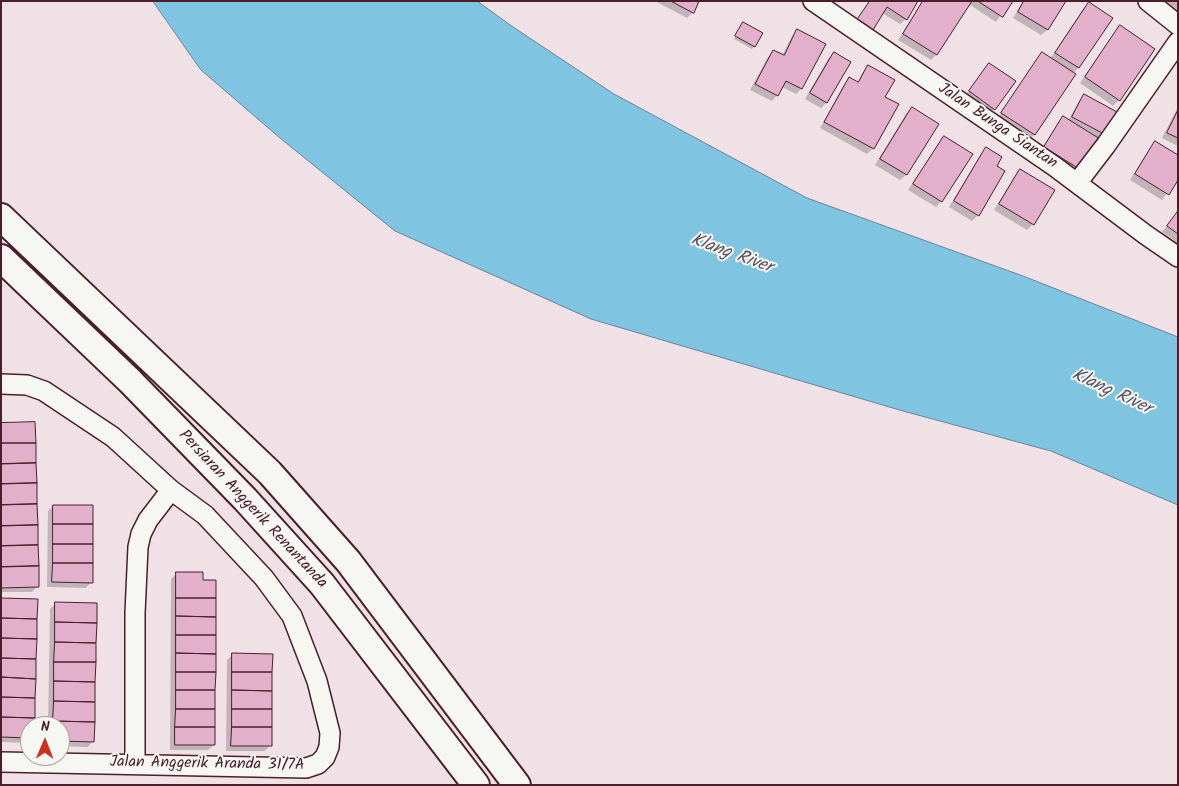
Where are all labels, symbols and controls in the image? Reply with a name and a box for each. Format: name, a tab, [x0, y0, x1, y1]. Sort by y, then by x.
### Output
street label: Jalan Bunga Siantan	[934, 80, 1060, 174]
water label: Klang River	[687, 230, 775, 280]
water label: Klang River	[1068, 365, 1154, 421]
street label: Persiaran Anggerik Renantanda	[174, 427, 330, 593]
north arrow	[20, 716, 70, 766]
text: N	[41, 716, 50, 738]
street label: Jalan Anggerik Aranda 31/7A	[109, 754, 305, 776]

